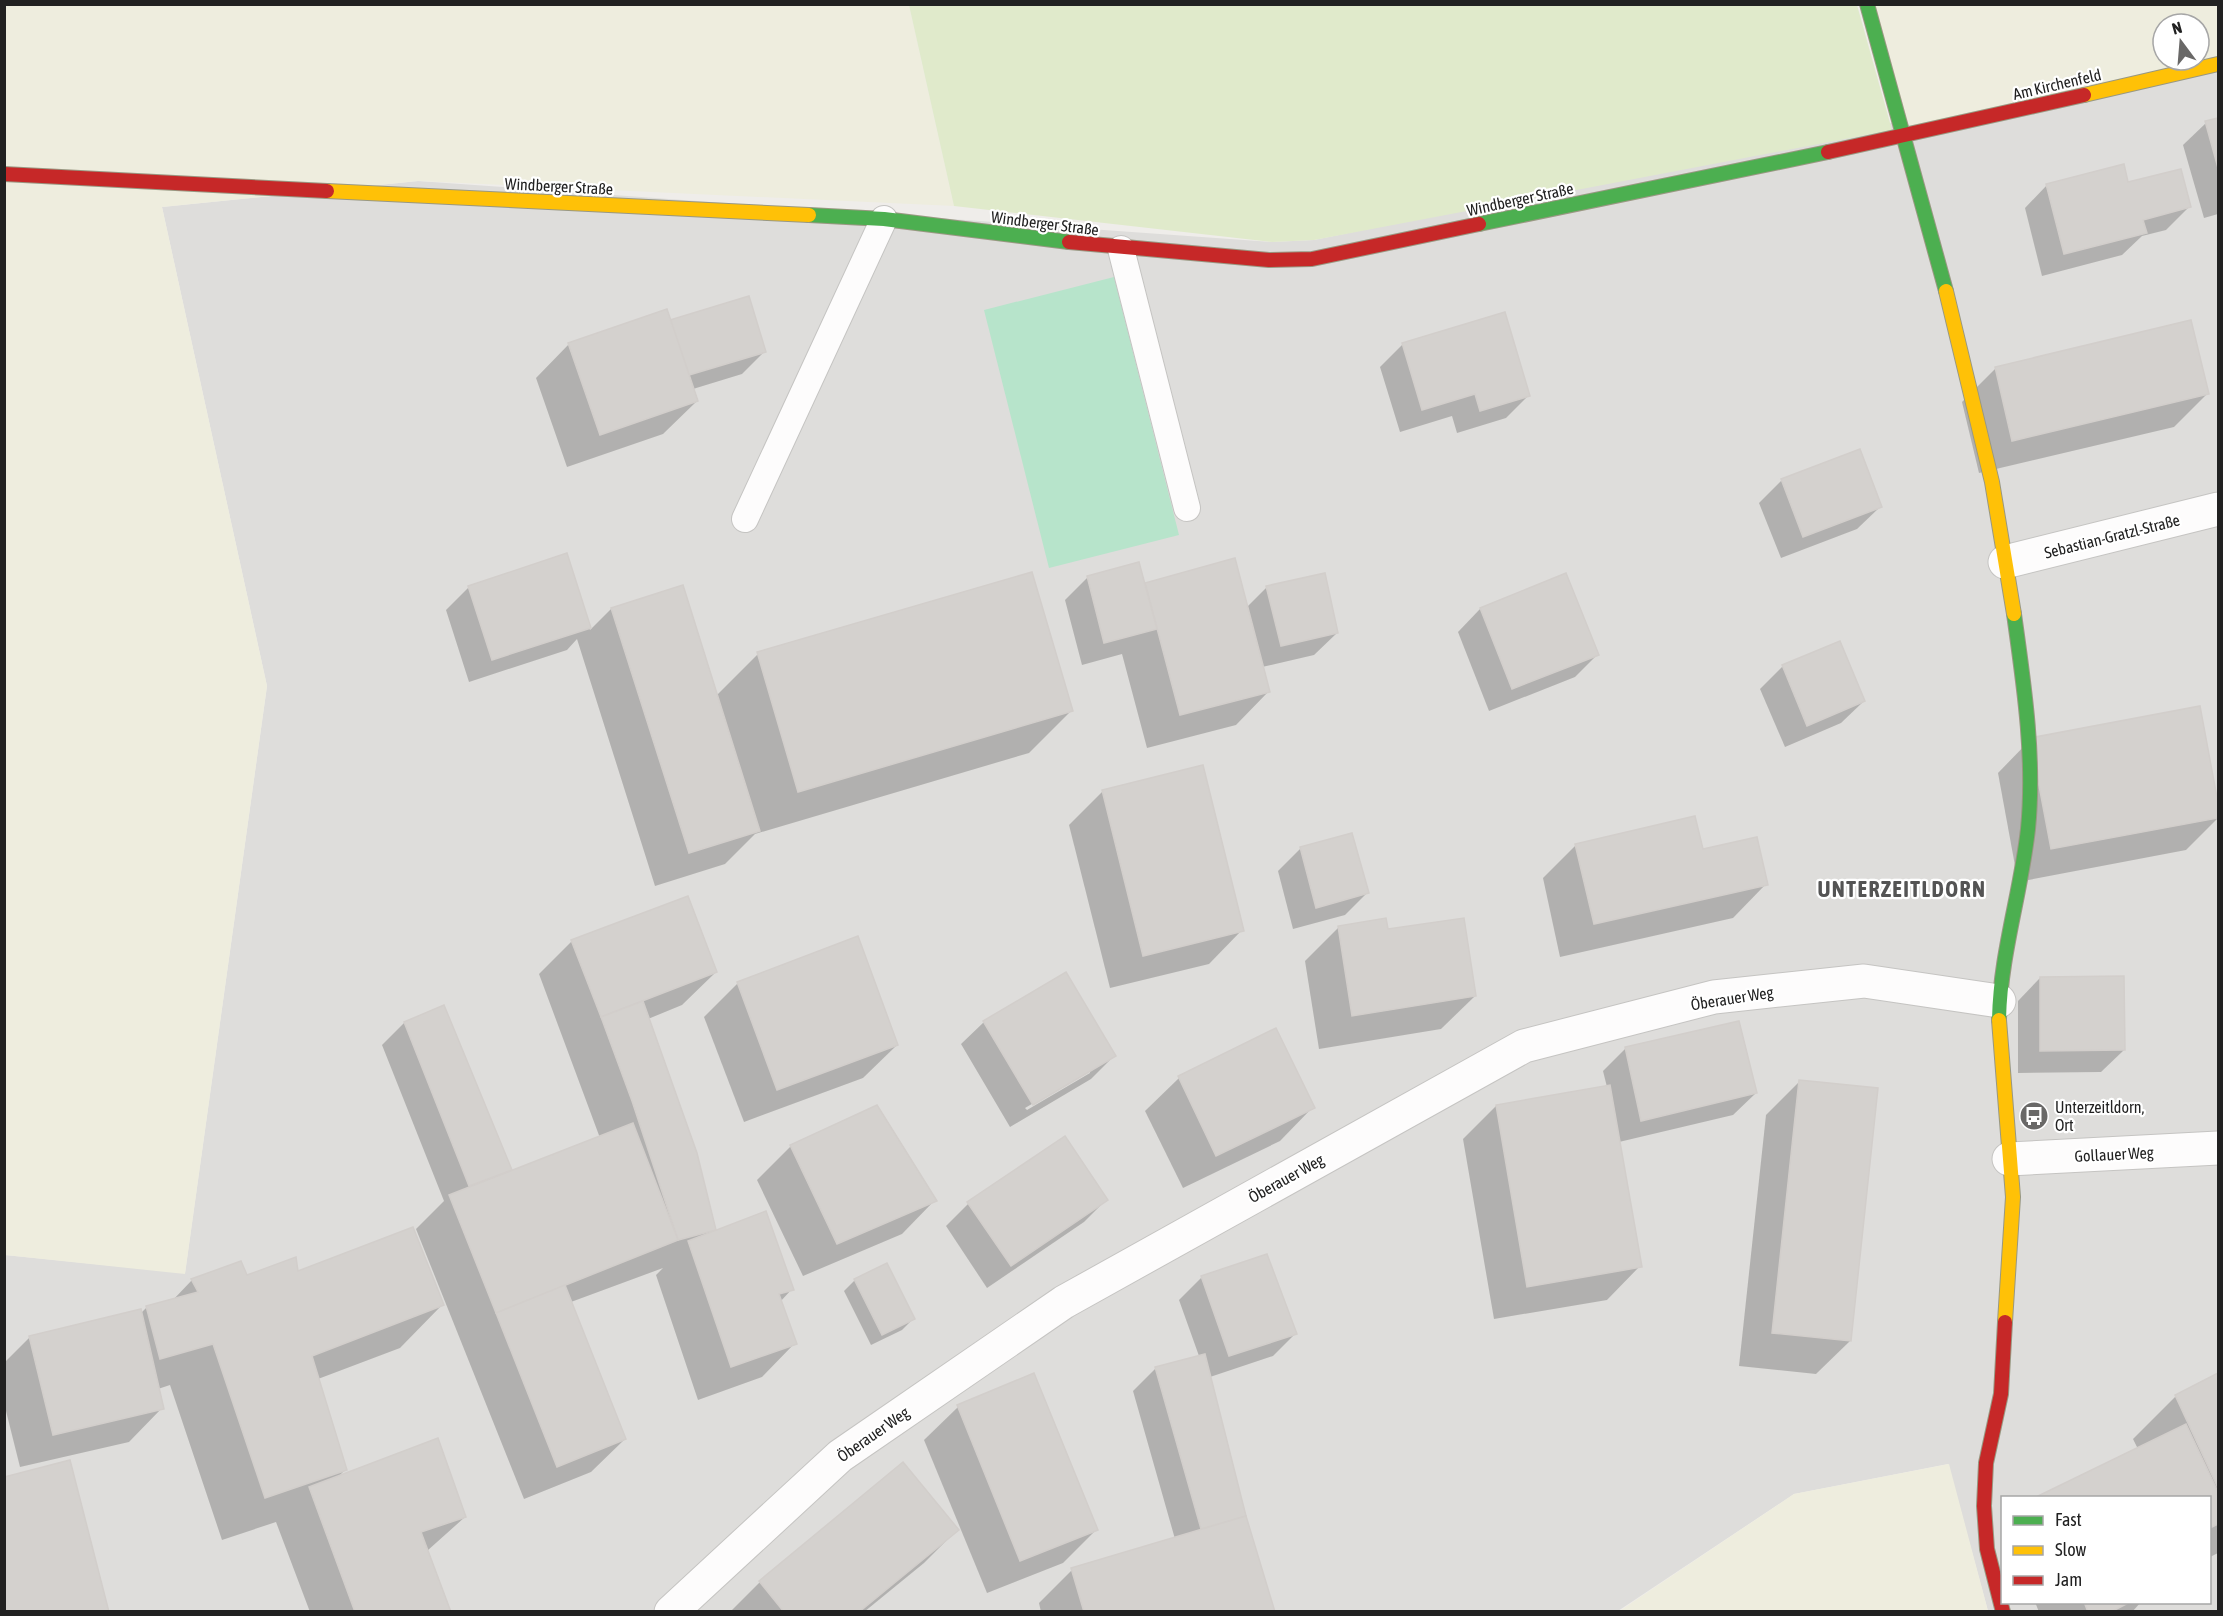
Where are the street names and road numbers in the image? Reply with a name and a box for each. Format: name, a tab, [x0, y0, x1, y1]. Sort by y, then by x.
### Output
street label: Am Kirchenfeld	[2011, 65, 2103, 103]
street label: Windberger Straße	[504, 174, 614, 199]
street label: Windberger Straße	[1465, 179, 1575, 220]
street label: Windberger Straße	[990, 207, 1100, 240]
street label: Sebastian-Gratzl-Straße	[2042, 510, 2182, 562]
street label: Öberauer Weg	[1690, 983, 1775, 1014]
street label: Gollauer Weg	[2074, 1143, 2154, 1166]
street label: Öberauer Weg	[1245, 1150, 1327, 1207]
street label: Öberauer Weg	[834, 1403, 913, 1466]

